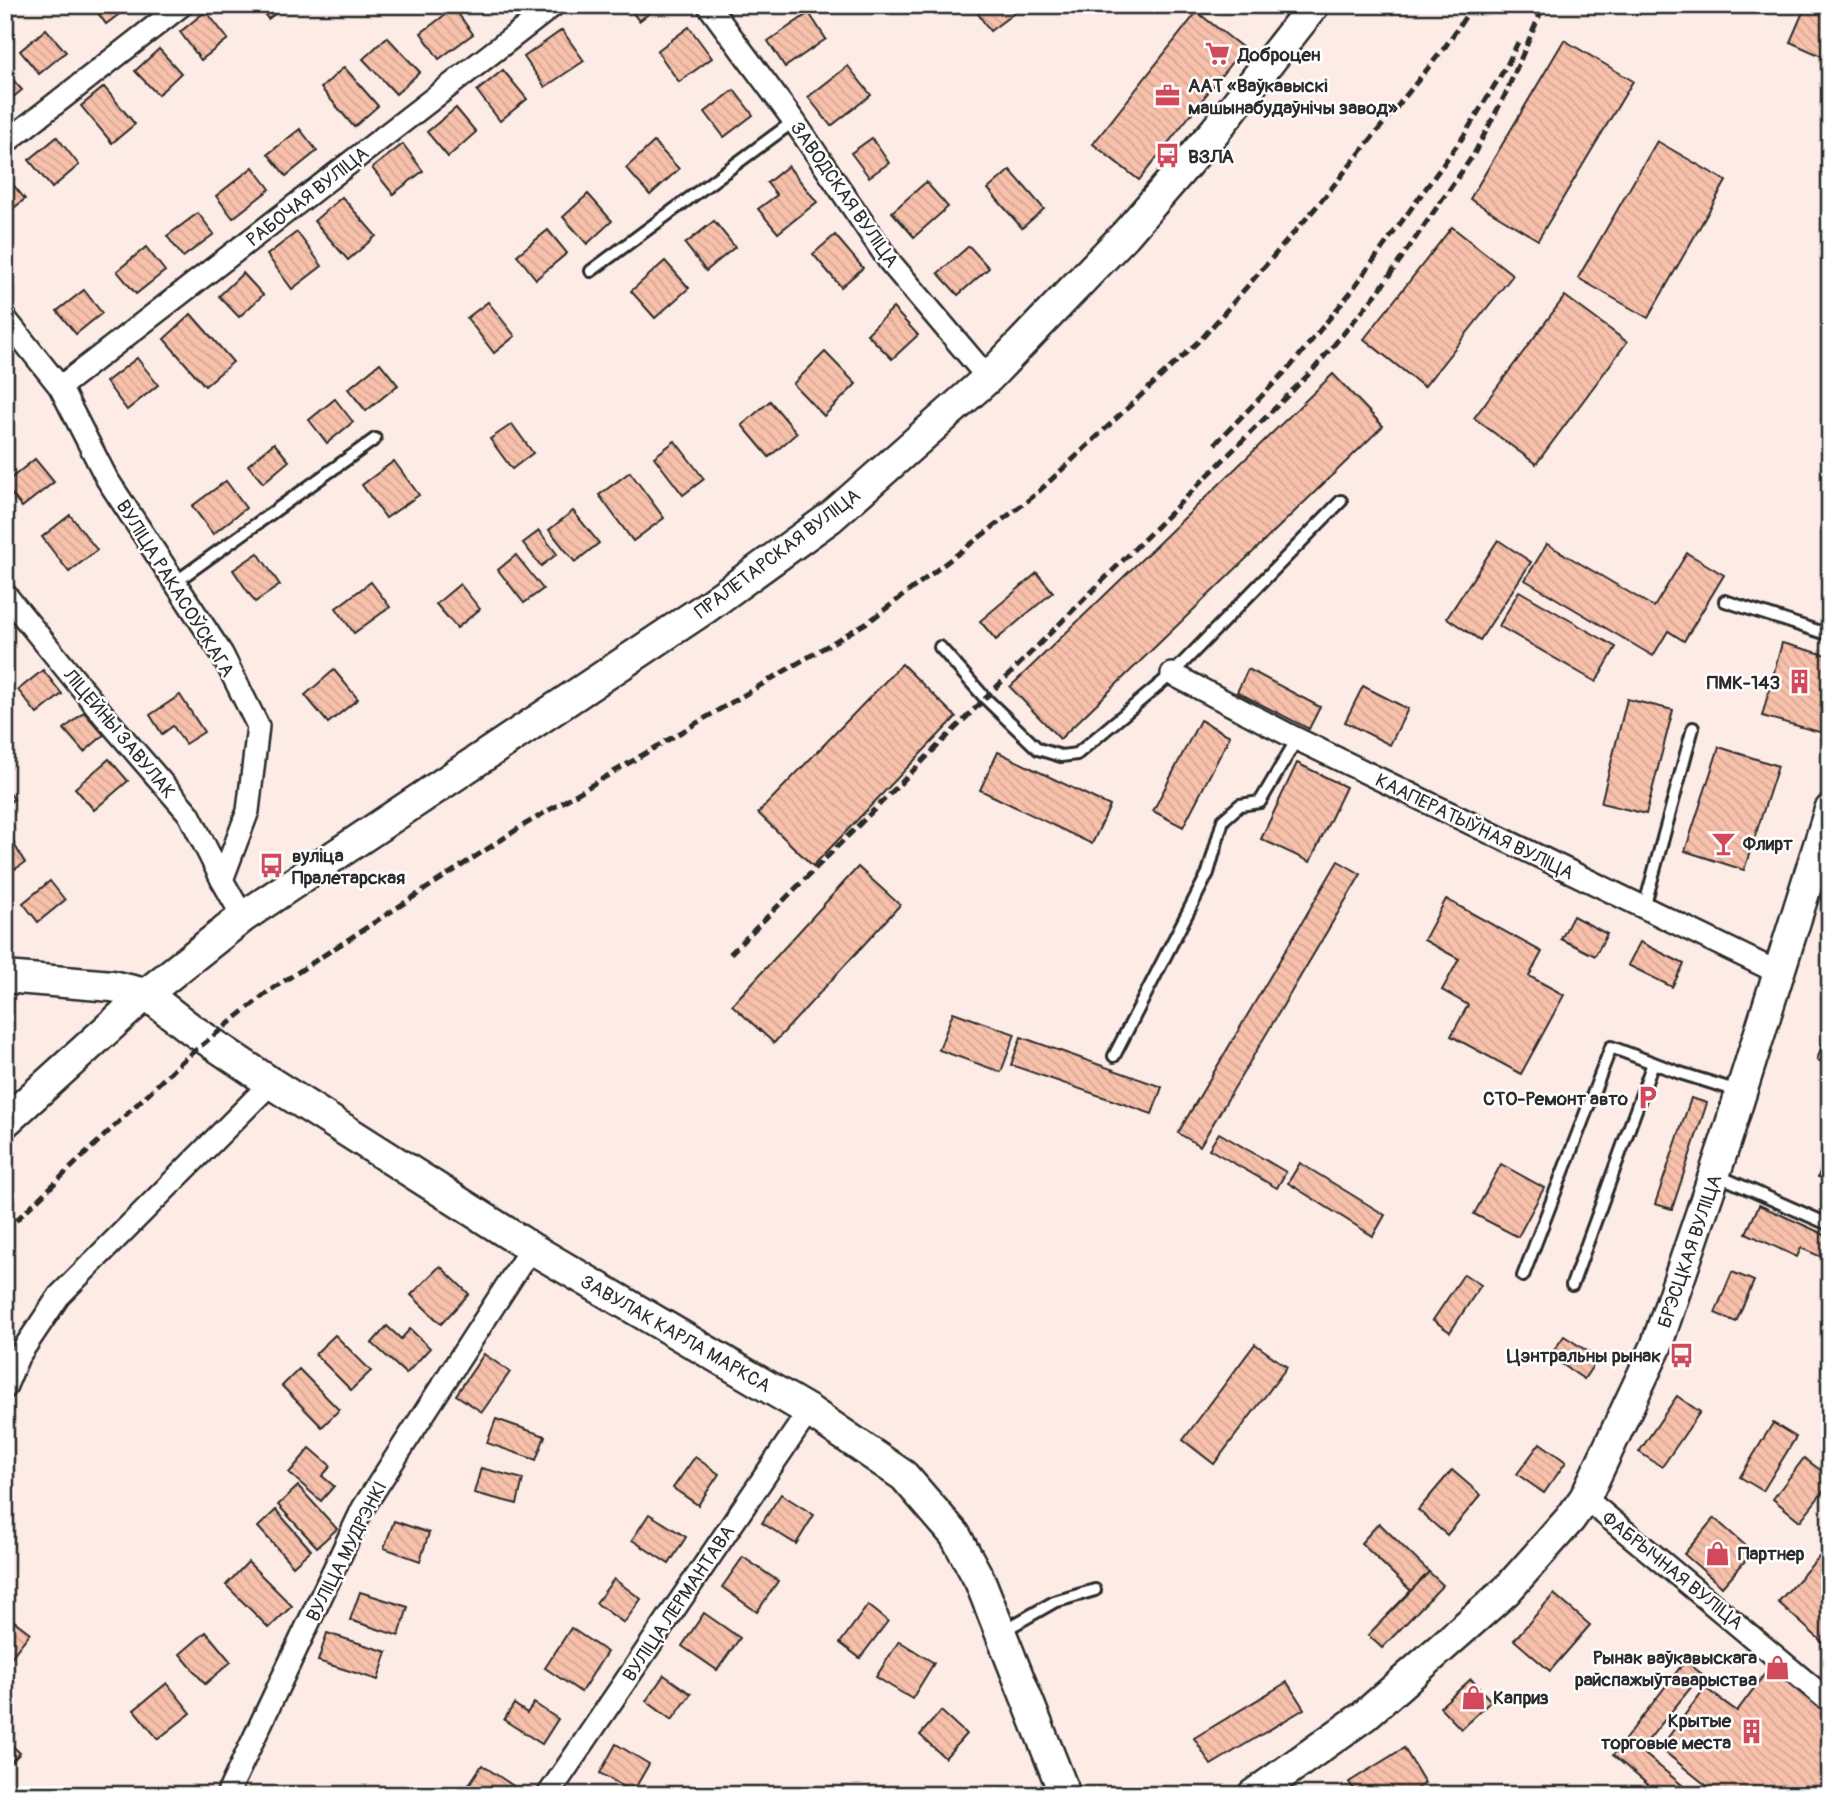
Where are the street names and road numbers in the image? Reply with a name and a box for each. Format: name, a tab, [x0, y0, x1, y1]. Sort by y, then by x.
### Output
street label: ЗАВОДСКАЯ ВУЛІЦА	[785, 117, 904, 272]
street label: РАБОЧАЯ ВУЛІЦА	[242, 142, 374, 252]
street label: ПРАЛЕТАРСКАЯ ВУЛІЦА	[690, 484, 865, 624]
street label: ВУЛІЦА РАКАСОЎСКАГА	[111, 495, 240, 682]
street label: ЛІЦЕЙНЫ ЗАВУЛАК	[57, 663, 180, 803]
street label: КААПЕРАТЫЎНАЯ ВУЛІЦА	[1371, 768, 1578, 885]
street label: БРЭСЦКАЯ ВУЛІЦА	[1652, 1172, 1727, 1331]
street label: ЗАВУЛАК КАРЛА МАРКСА	[576, 1270, 775, 1398]
street label: ВУЛІЦА МУДРЭНКІ	[301, 1477, 393, 1626]
street label: ФАБРЫЧНАЯ ВУЛІЦА	[1597, 1506, 1748, 1635]
street label: ВУЛІЦА ЛЕРМАНТАВА	[618, 1521, 740, 1686]

